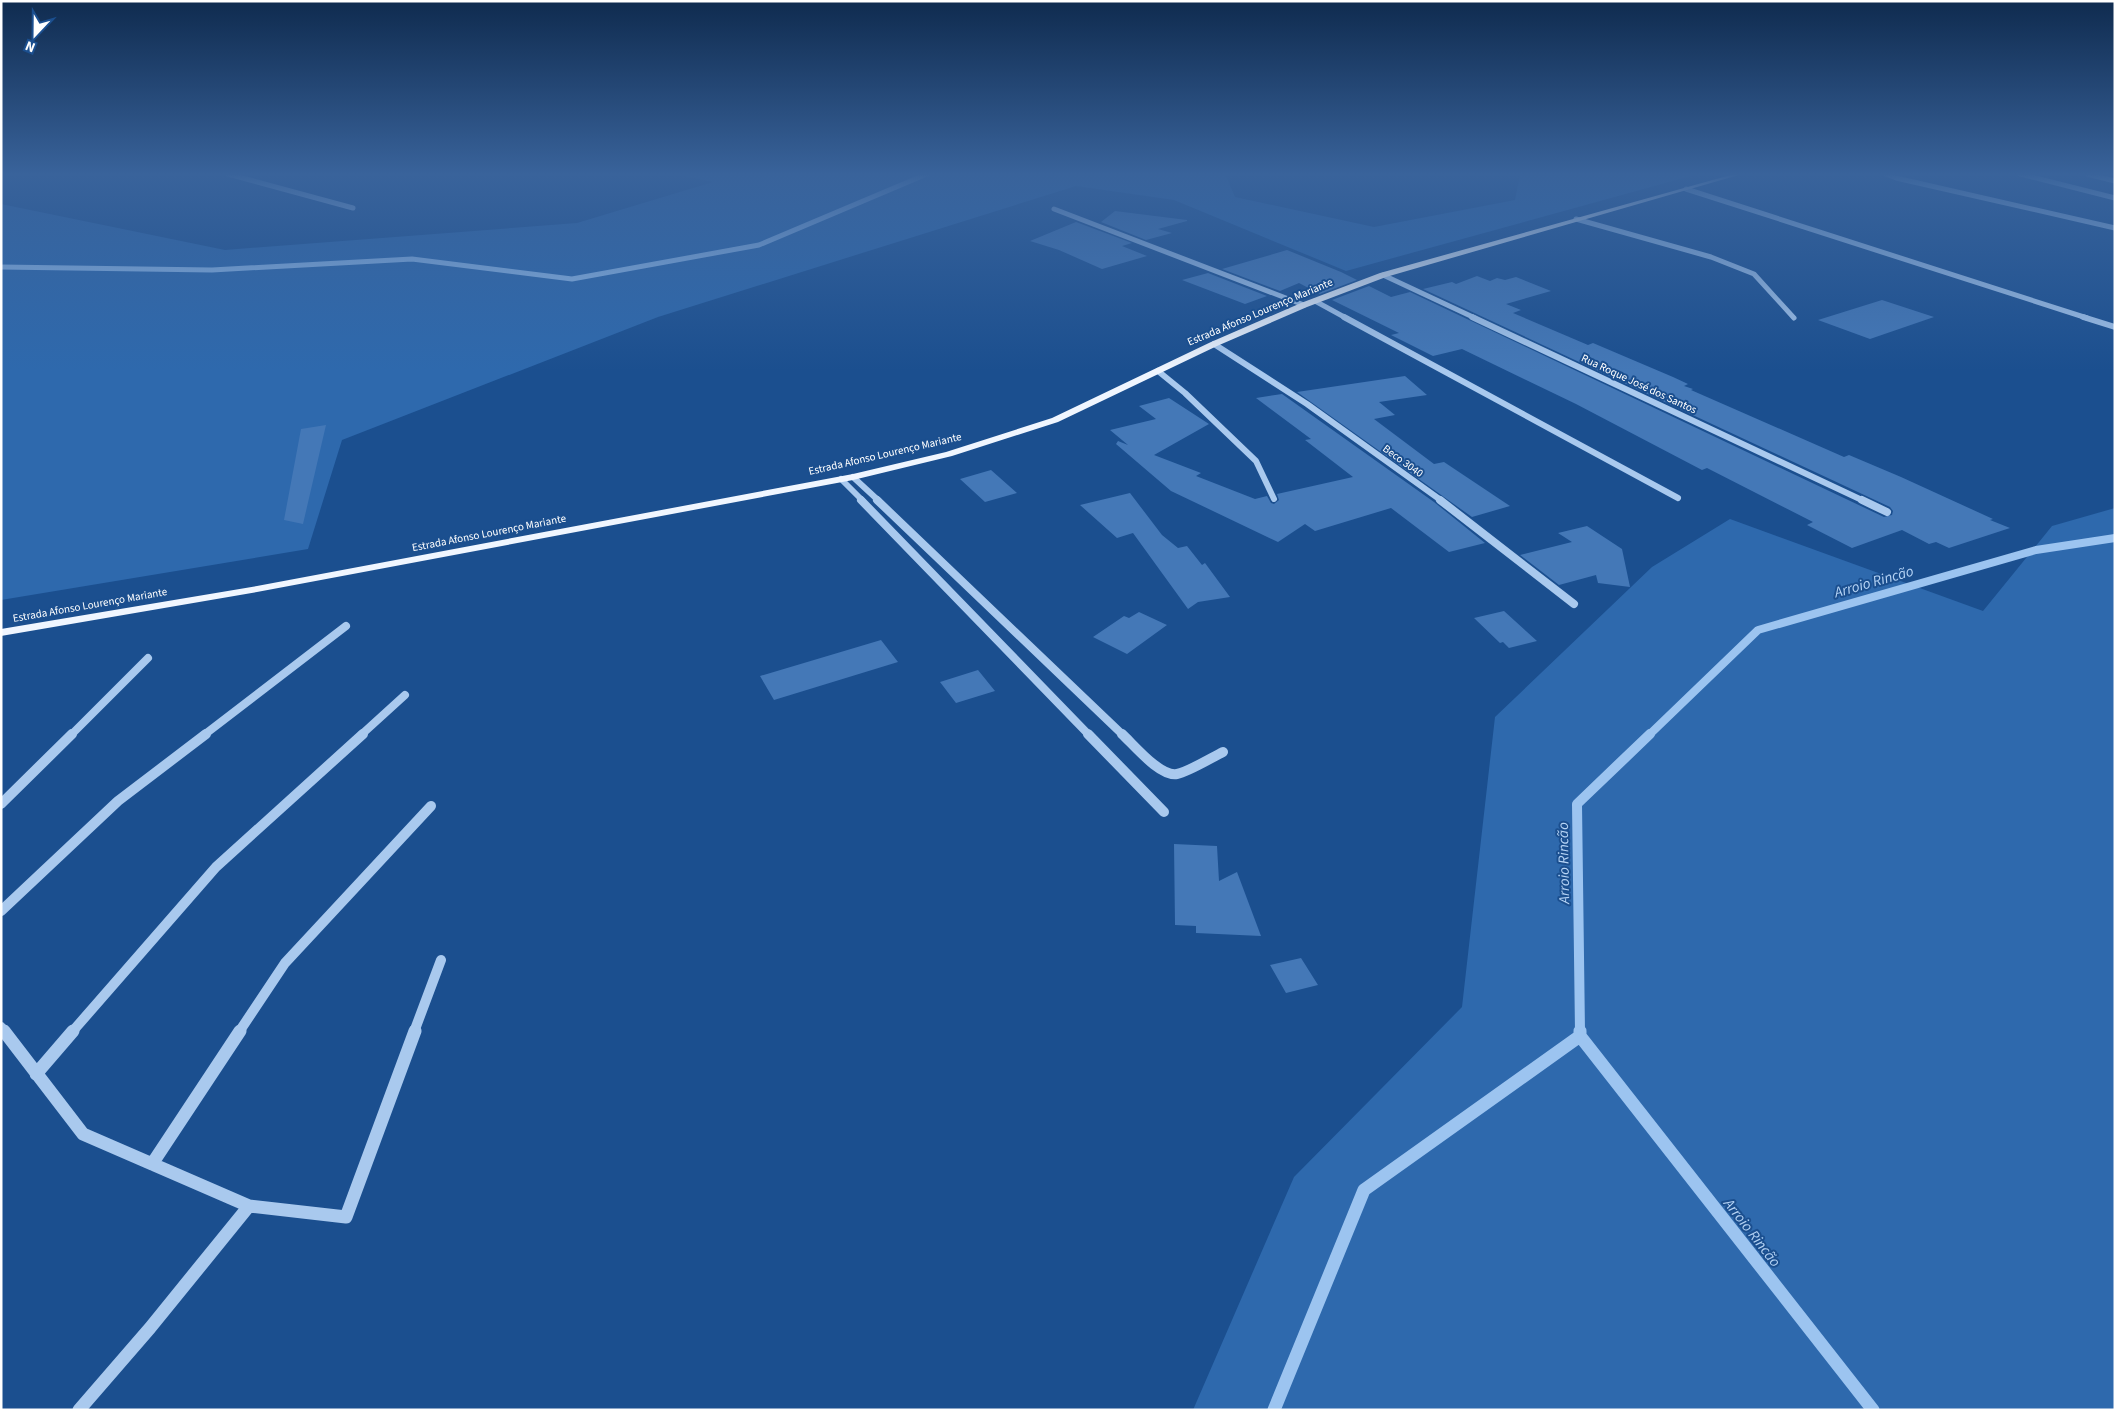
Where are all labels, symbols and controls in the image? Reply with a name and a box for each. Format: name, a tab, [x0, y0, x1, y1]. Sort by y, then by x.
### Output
north arrow	[10, 10, 60, 60]
text: N	[22, 35, 39, 57]
street label: Estrada Afonso Lourenço Mariante	[1185, 274, 1335, 349]
street label: Rua Roque José dos Santos	[1579, 351, 1699, 418]
street label: Estrada Afonso Lourenço Mariante	[807, 429, 963, 479]
street label: Beco 3040	[1380, 441, 1426, 481]
street label: Estrada Afonso Lourenço Mariante	[411, 511, 568, 555]
water label: Arroio Rincão	[1831, 561, 1916, 604]
street label: Estrada Afonso Lourenço Mariante	[12, 584, 169, 626]
water label: Arroio Rincão	[1553, 822, 1575, 905]
water label: Arroio Rincão	[1718, 1194, 1786, 1272]

